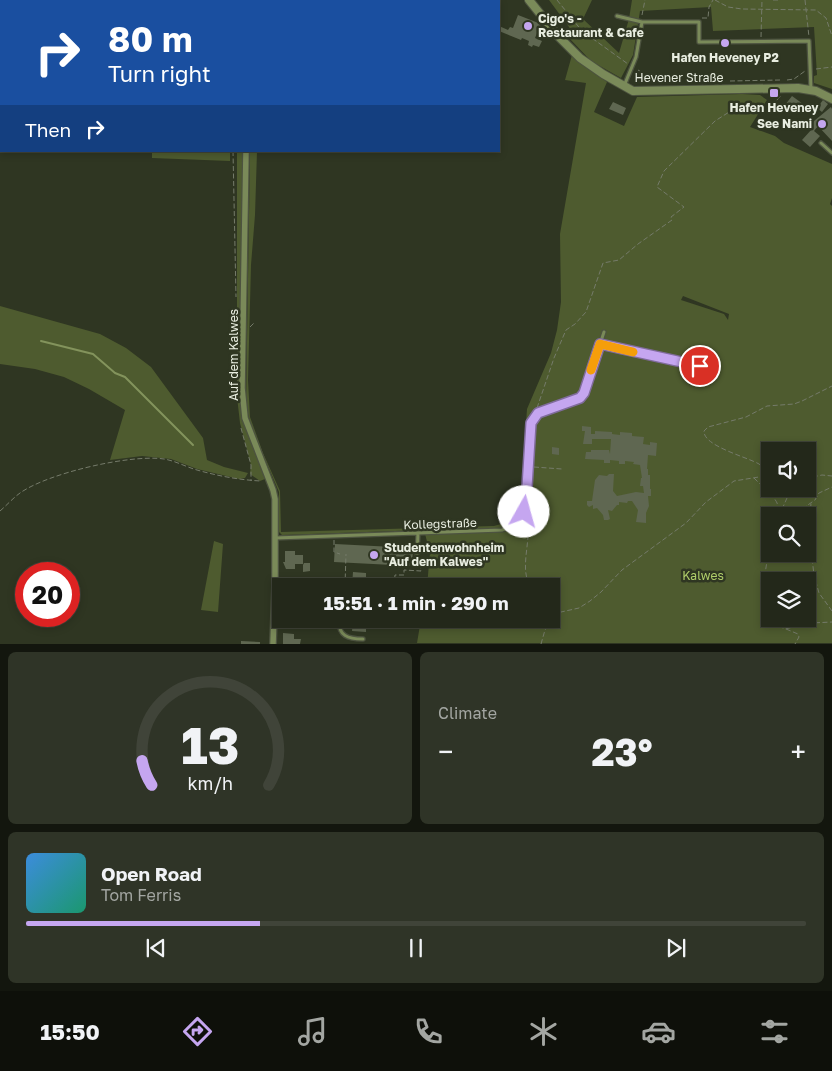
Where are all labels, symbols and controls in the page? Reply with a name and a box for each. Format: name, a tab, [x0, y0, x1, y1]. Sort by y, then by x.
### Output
place label: Cigo's - Restaurant & Cafe	[538, 11, 644, 40]
text: 80 m	[108, 18, 193, 60]
icon: right	[25, 20, 90, 85]
marker: Cigo's - Restaurant & Cafe	[522, 20, 534, 32]
marker: Hafen Heveney P2	[719, 37, 731, 49]
place label: Hafen Heveney P2	[671, 50, 779, 65]
text: Turn right	[108, 60, 211, 87]
street label: Hevener Straße	[635, 70, 723, 85]
marker: Hafen Heveney	[768, 87, 780, 99]
place label: Hafen Heveney	[729, 100, 819, 115]
icon: right	[81, 115, 109, 143]
place label: See Nami	[757, 116, 812, 131]
text: Then	[25, 118, 71, 141]
marker: See Nami	[816, 118, 828, 130]
street label: Auf dem Kalwes	[226, 309, 241, 401]
pin	[679, 345, 721, 387]
icon: arrive	[686, 352, 714, 380]
map controls	[761, 442, 816, 627]
button: sound	[761, 442, 816, 497]
position arrow	[497, 485, 549, 537]
button: search	[761, 507, 816, 562]
street label: Kollegstraße	[403, 515, 477, 532]
place label: Studentenwohnheim "Auf dem Kalwes"	[384, 540, 504, 569]
marker: Studentenwohnheim "Auf dem Kalwes"	[368, 549, 380, 561]
speed limit sign: 20	[15, 562, 80, 627]
park label: Kalwes	[682, 568, 724, 583]
button: layers	[761, 572, 816, 627]
text: 15:51 · 1 min · 290 m	[323, 591, 509, 614]
text: Climate	[438, 703, 497, 723]
text: 13	[181, 713, 239, 775]
text: 23°	[591, 729, 653, 774]
text: −	[438, 735, 453, 768]
text: +	[791, 735, 806, 768]
text: km/h	[187, 772, 233, 794]
text: Open Road	[101, 862, 202, 885]
text: Tom Ferris	[101, 885, 181, 905]
icon: previous	[142, 934, 170, 962]
icon: pause	[402, 934, 430, 962]
icon: next	[662, 934, 690, 962]
icon: directions	[180, 1014, 215, 1049]
icon: music	[295, 1014, 330, 1049]
icon: phone	[411, 1014, 446, 1049]
icon: climate	[526, 1014, 561, 1049]
icon: car	[641, 1014, 676, 1049]
icon: filters	[757, 1014, 792, 1049]
text: 15:50	[40, 1018, 100, 1045]

